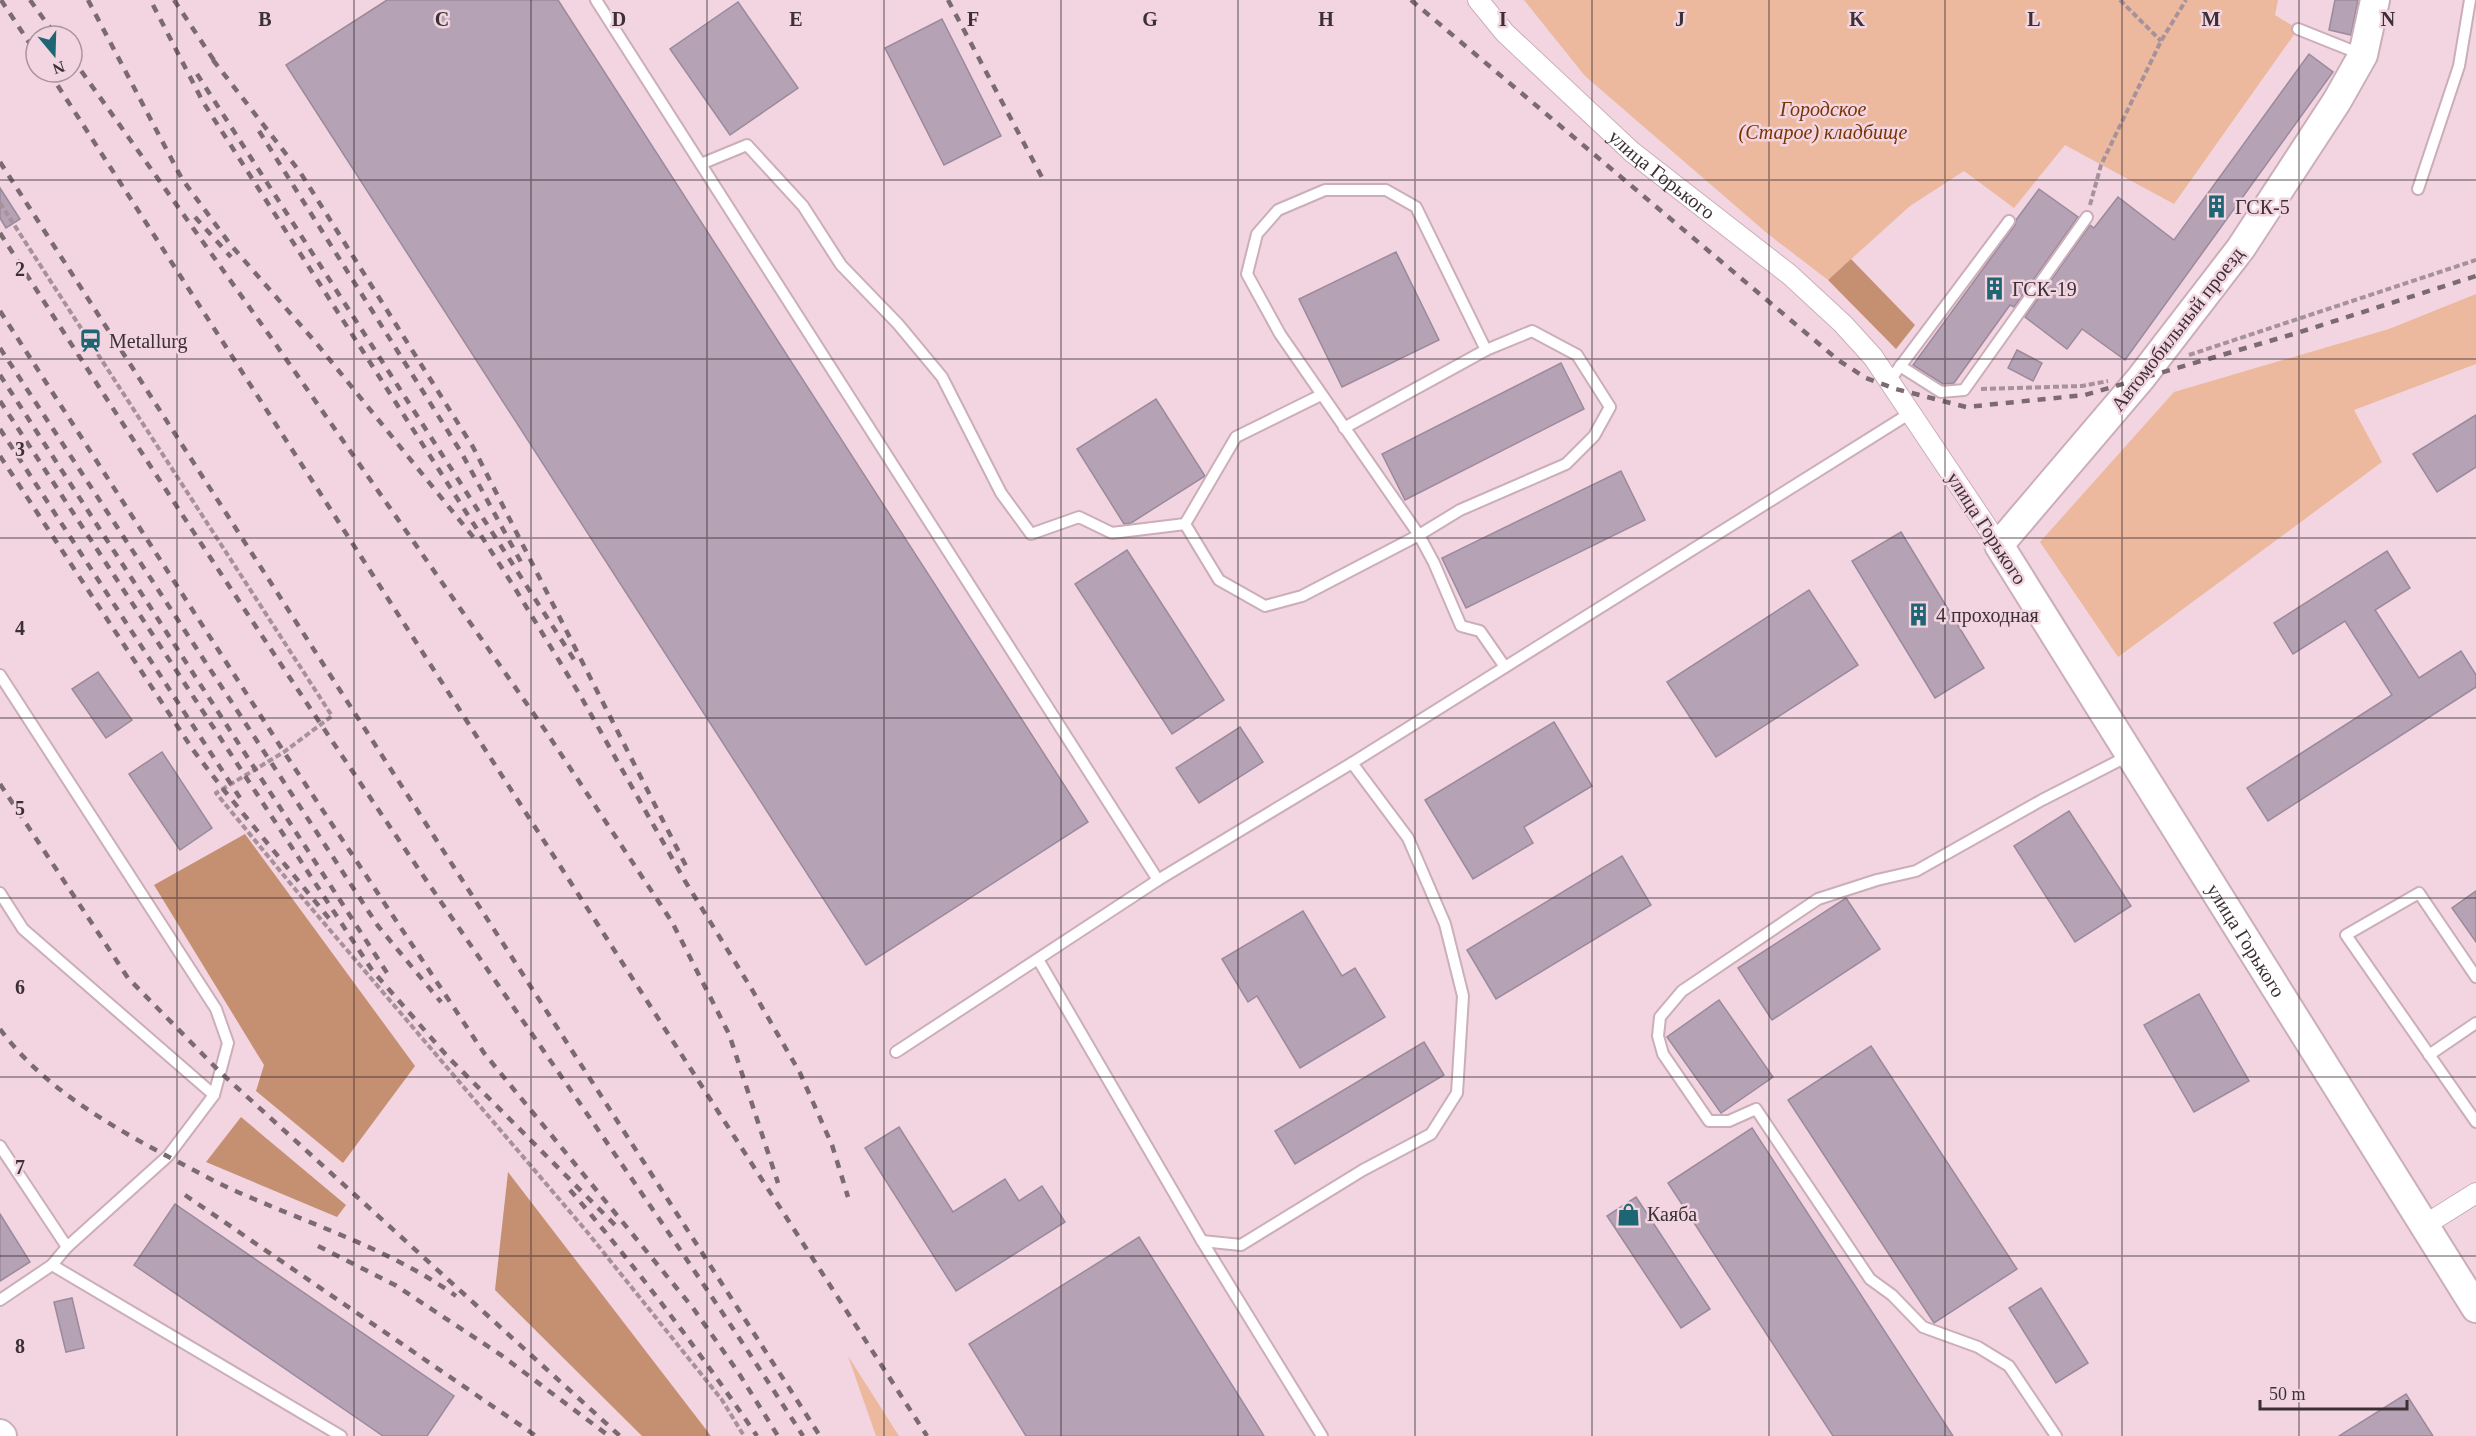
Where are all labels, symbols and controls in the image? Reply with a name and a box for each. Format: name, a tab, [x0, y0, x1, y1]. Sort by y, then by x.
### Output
text: B	[258, 8, 272, 30]
text: C	[435, 8, 449, 30]
text: D	[612, 8, 626, 30]
text: E	[789, 8, 803, 30]
text: F	[967, 8, 979, 30]
text: G	[1142, 8, 1158, 30]
text: H	[1318, 8, 1334, 30]
text: I	[1499, 8, 1507, 30]
text: J	[1675, 8, 1685, 30]
text: K	[1849, 8, 1865, 30]
text: L	[2027, 8, 2041, 30]
text: M	[2202, 8, 2221, 30]
text: N	[2381, 8, 2396, 30]
north arrow	[24, 24, 84, 84]
text: N	[50, 58, 67, 78]
park label: Городское (Старое) кладбище	[1739, 98, 1908, 144]
street label: улица Горького	[1604, 125, 1719, 223]
building icon: ГСК-5	[2204, 194, 2230, 220]
place label: ГСК-5	[2235, 196, 2290, 218]
street label: Автомобильный проезд	[2106, 243, 2249, 416]
text: 2	[15, 258, 25, 280]
building icon: ГСК-19	[1981, 276, 2007, 302]
place label: ГСК-19	[2012, 278, 2077, 300]
station icon: Metallurg	[78, 328, 104, 354]
place label: Metallurg	[109, 330, 188, 353]
text: 3	[15, 438, 25, 460]
street label: улица Горького	[1942, 468, 2032, 589]
building icon: 4 проходная	[1905, 602, 1931, 628]
place label: 4 проходная	[1936, 604, 2039, 627]
text: 4	[15, 617, 25, 639]
text: 5	[15, 797, 25, 819]
street label: улица Горького	[2201, 879, 2290, 1001]
text: 6	[15, 976, 25, 998]
text: 7	[15, 1156, 25, 1178]
shop icon: Каяба	[1616, 1201, 1642, 1227]
place label: Каяба	[1647, 1203, 1697, 1225]
text: 8	[15, 1335, 25, 1357]
scale bar	[2260, 1373, 2407, 1411]
text: 50 m	[2269, 1384, 2306, 1404]

